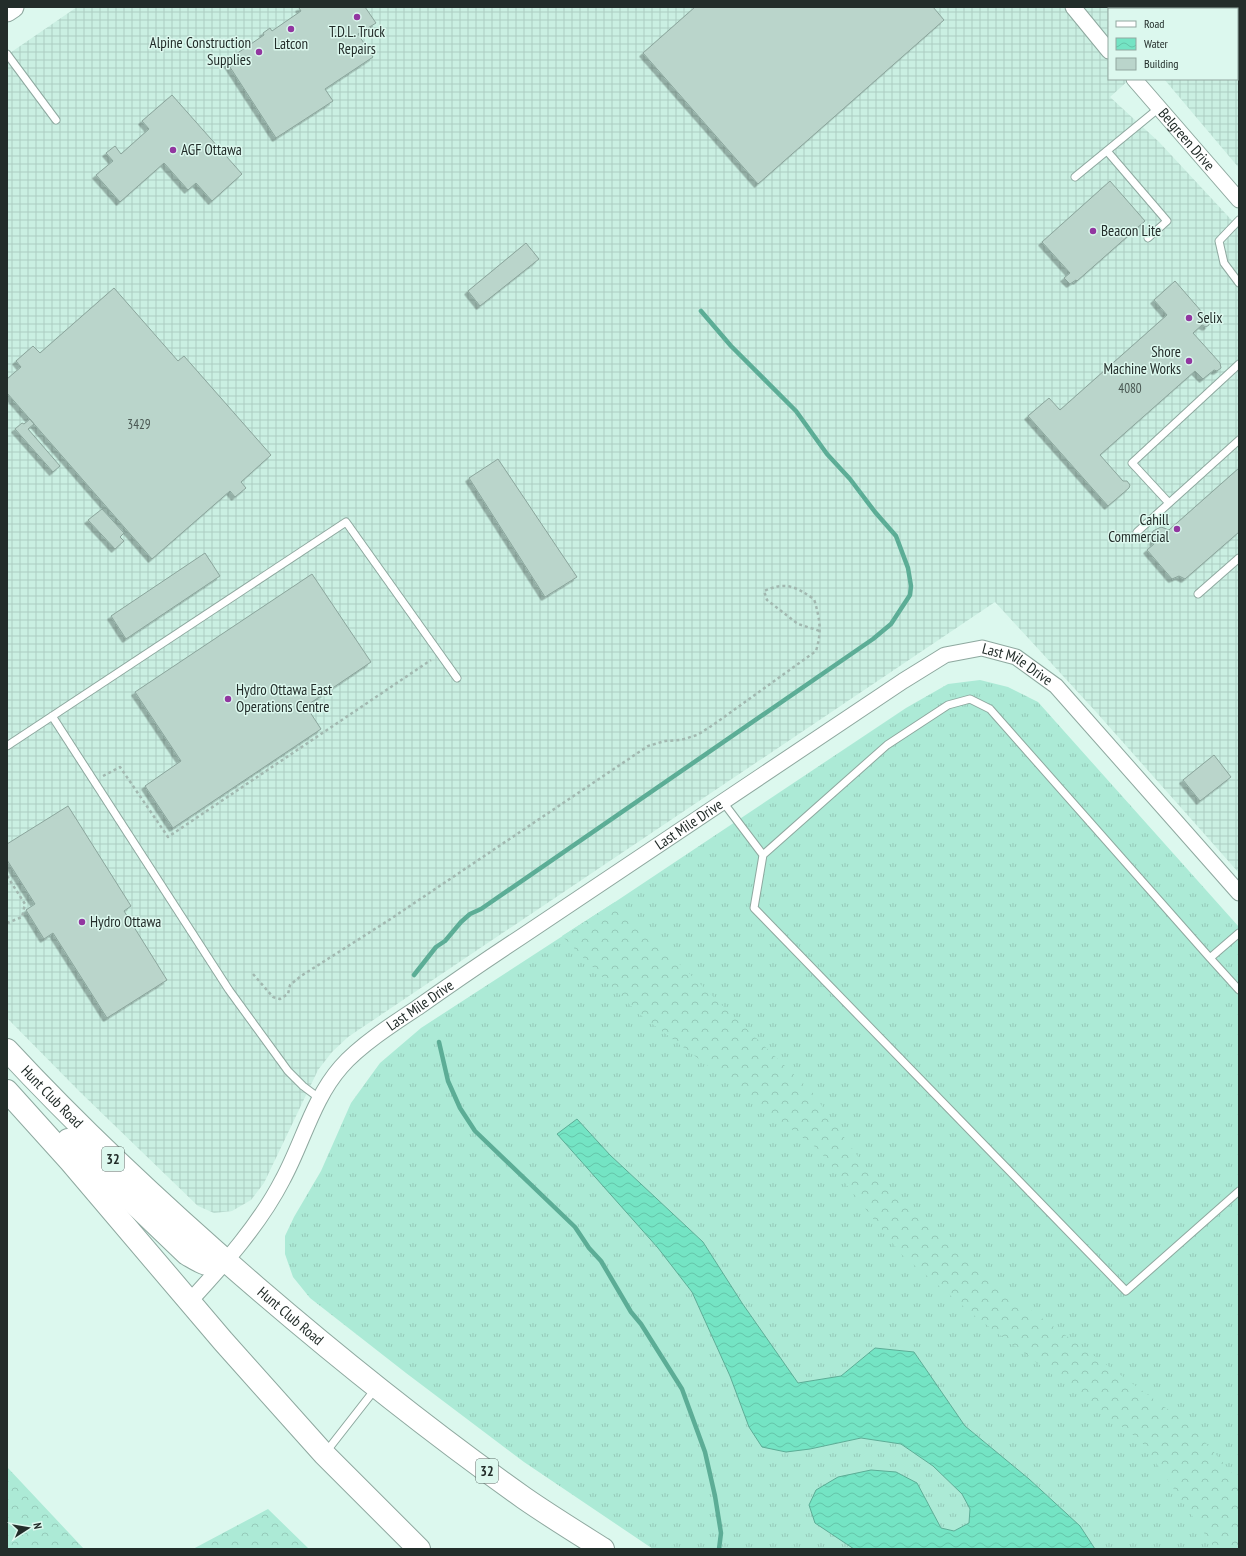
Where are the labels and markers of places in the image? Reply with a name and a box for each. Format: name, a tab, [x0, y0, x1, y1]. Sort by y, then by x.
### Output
marker: T.D.L. Truck Repairs	[352, 12, 362, 22]
place label: T.D.L. Truck Repairs	[329, 22, 385, 58]
marker: Latcon	[286, 24, 296, 34]
place label: Alpine Construction Supplies	[150, 33, 251, 69]
place label: Latcon	[274, 34, 308, 53]
marker: Alpine Construction Supplies	[254, 47, 264, 57]
place label: AGF Ottawa	[181, 140, 242, 159]
marker: AGF Ottawa	[168, 145, 178, 155]
place label: Beacon Lite	[1101, 221, 1161, 240]
marker: Beacon Lite	[1088, 226, 1098, 236]
place label: Selix	[1197, 308, 1223, 327]
marker: Selix	[1184, 313, 1194, 323]
place label: Shore Machine Works	[1104, 342, 1181, 378]
marker: Shore Machine Works	[1184, 356, 1194, 366]
place label: Cahill Commercial	[1108, 510, 1170, 546]
marker: Cahill Commercial	[1172, 524, 1182, 534]
place label: Hydro Ottawa East Operations Centre	[236, 680, 332, 716]
marker: Hydro Ottawa East Operations Centre	[223, 694, 233, 704]
place label: Hydro Ottawa	[90, 912, 161, 931]
marker: Hydro Ottawa	[77, 917, 87, 927]

